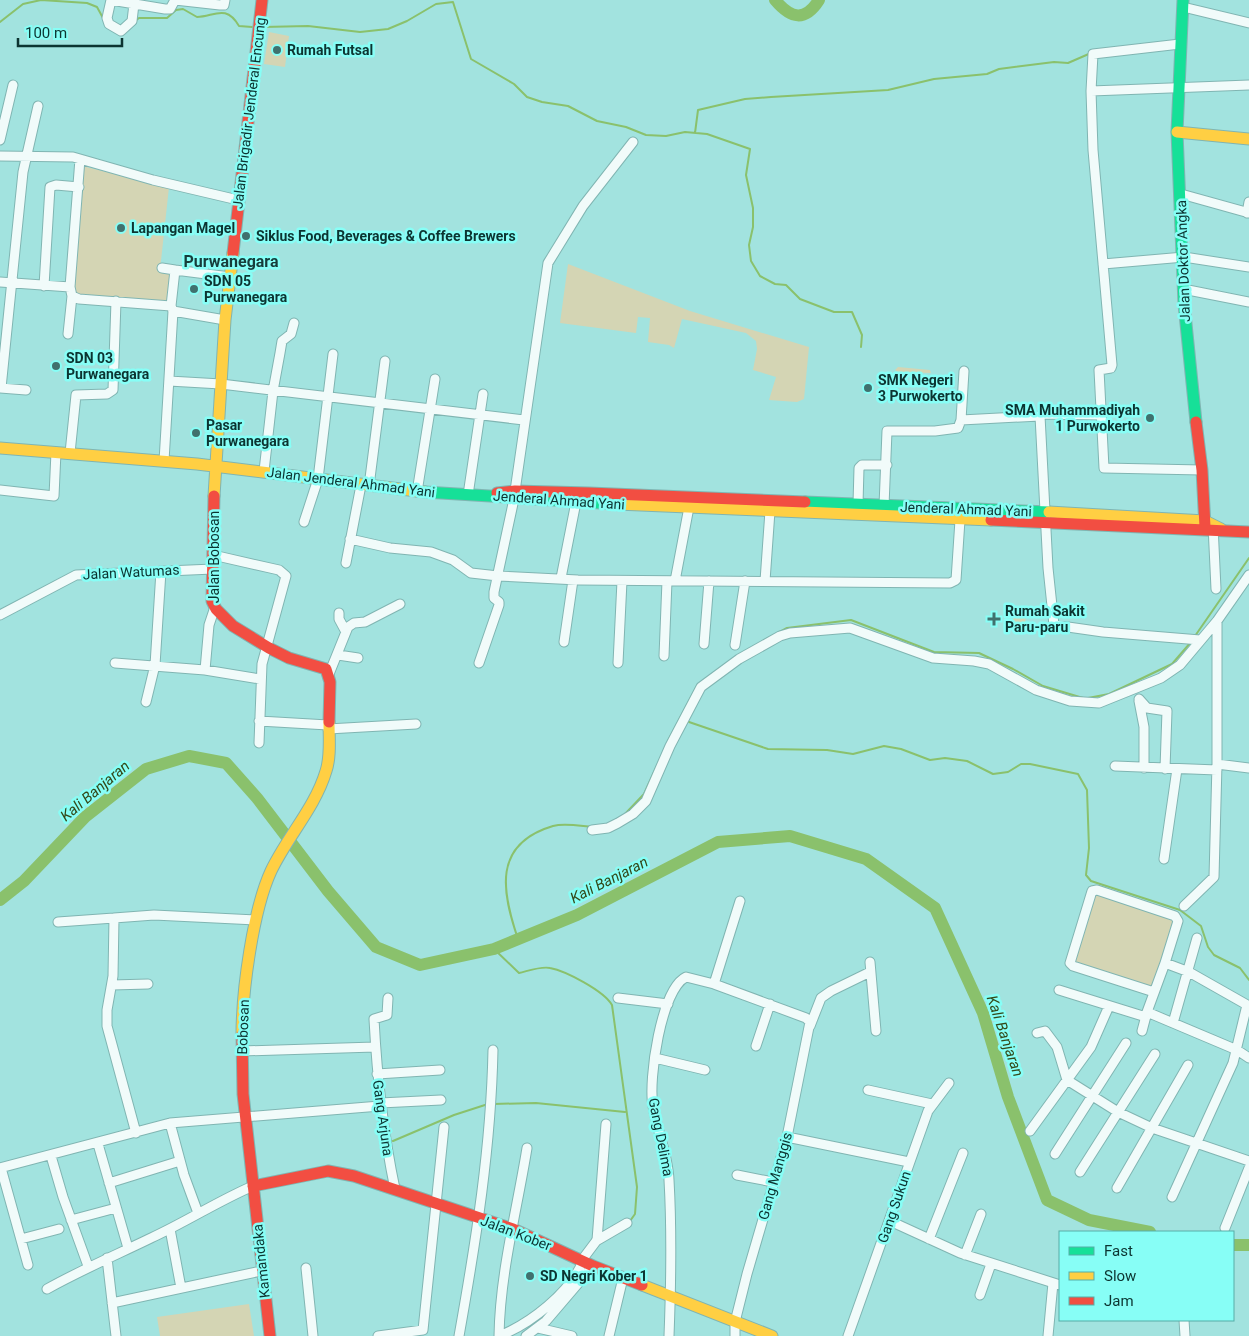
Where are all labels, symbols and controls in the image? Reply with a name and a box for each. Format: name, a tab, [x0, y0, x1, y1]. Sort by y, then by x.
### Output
scale bar	[18, 15, 121, 47]
street label: Jalan Brigadir Jenderal Encung	[229, 16, 269, 210]
text: 100 m	[25, 24, 67, 42]
place label: Rumah Futsal	[287, 42, 373, 58]
marker: Rumah Futsal	[271, 44, 283, 56]
street label: Jalan Doktor Angka	[1173, 200, 1193, 322]
place label: Lapangan Magel	[131, 220, 235, 236]
marker: Lapangan Magel	[115, 222, 127, 234]
place label: Siklus Food, Beverages & Coffee Brewers	[256, 228, 516, 244]
marker: Siklus Food, Beverages & Coffee Brewers	[240, 230, 252, 242]
district label: Purwanegara	[183, 252, 279, 271]
place label: SDN 05 Purwanegara	[204, 273, 288, 305]
marker: SDN 05 Purwanegara	[188, 283, 200, 295]
place label: SDN 03 Purwanegara	[66, 350, 150, 382]
marker: SDN 03 Purwanegara	[50, 360, 62, 372]
place label: SMK Negeri 3 Purwokerto	[878, 372, 963, 404]
marker: SMK Negeri 3 Purwokerto	[862, 382, 874, 394]
place label: SMA Muhammadiyah 1 Purwokerto	[1005, 402, 1140, 434]
marker: SMA Muhammadiyah 1 Purwokerto	[1144, 412, 1156, 424]
place label: Pasar Purwanegara	[206, 417, 290, 449]
marker: Pasar Purwanegara	[190, 427, 202, 439]
street label: Jalan Jenderal Ahmad Yani	[266, 464, 436, 500]
street label: Jenderal Ahmad Yani	[493, 487, 625, 513]
street label: Jenderal Ahmad Yani	[900, 499, 1032, 519]
street label: Jalan Bobosan	[206, 511, 222, 603]
street label: Jalan Watumas	[82, 561, 180, 583]
place label: Rumah Sakit Paru-paru	[1005, 603, 1085, 635]
marker: Rumah Sakit Paru-paru	[987, 612, 1001, 626]
water label: Kali Banjaran	[57, 757, 133, 825]
water label: Kali Banjaran	[567, 853, 651, 907]
water label: Kali Banjaran	[983, 993, 1027, 1079]
street label: Bobosan	[234, 999, 252, 1055]
street label: Gang Arjuna	[370, 1079, 396, 1157]
street label: Gang Delima	[646, 1096, 676, 1178]
street label: Gang Manggis	[755, 1130, 795, 1222]
street label: Gang Sukun	[874, 1169, 914, 1245]
street label: Jalan Kober	[479, 1212, 554, 1254]
street label: Kamandaka	[249, 1223, 273, 1299]
legend	[1059, 1231, 1234, 1321]
text: Fast	[1104, 1242, 1133, 1260]
text: Slow	[1104, 1267, 1136, 1285]
place label: SD Negri Kober 1	[540, 1268, 648, 1284]
marker: SD Negri Kober 1	[524, 1270, 536, 1282]
text: Jam	[1104, 1292, 1134, 1310]

